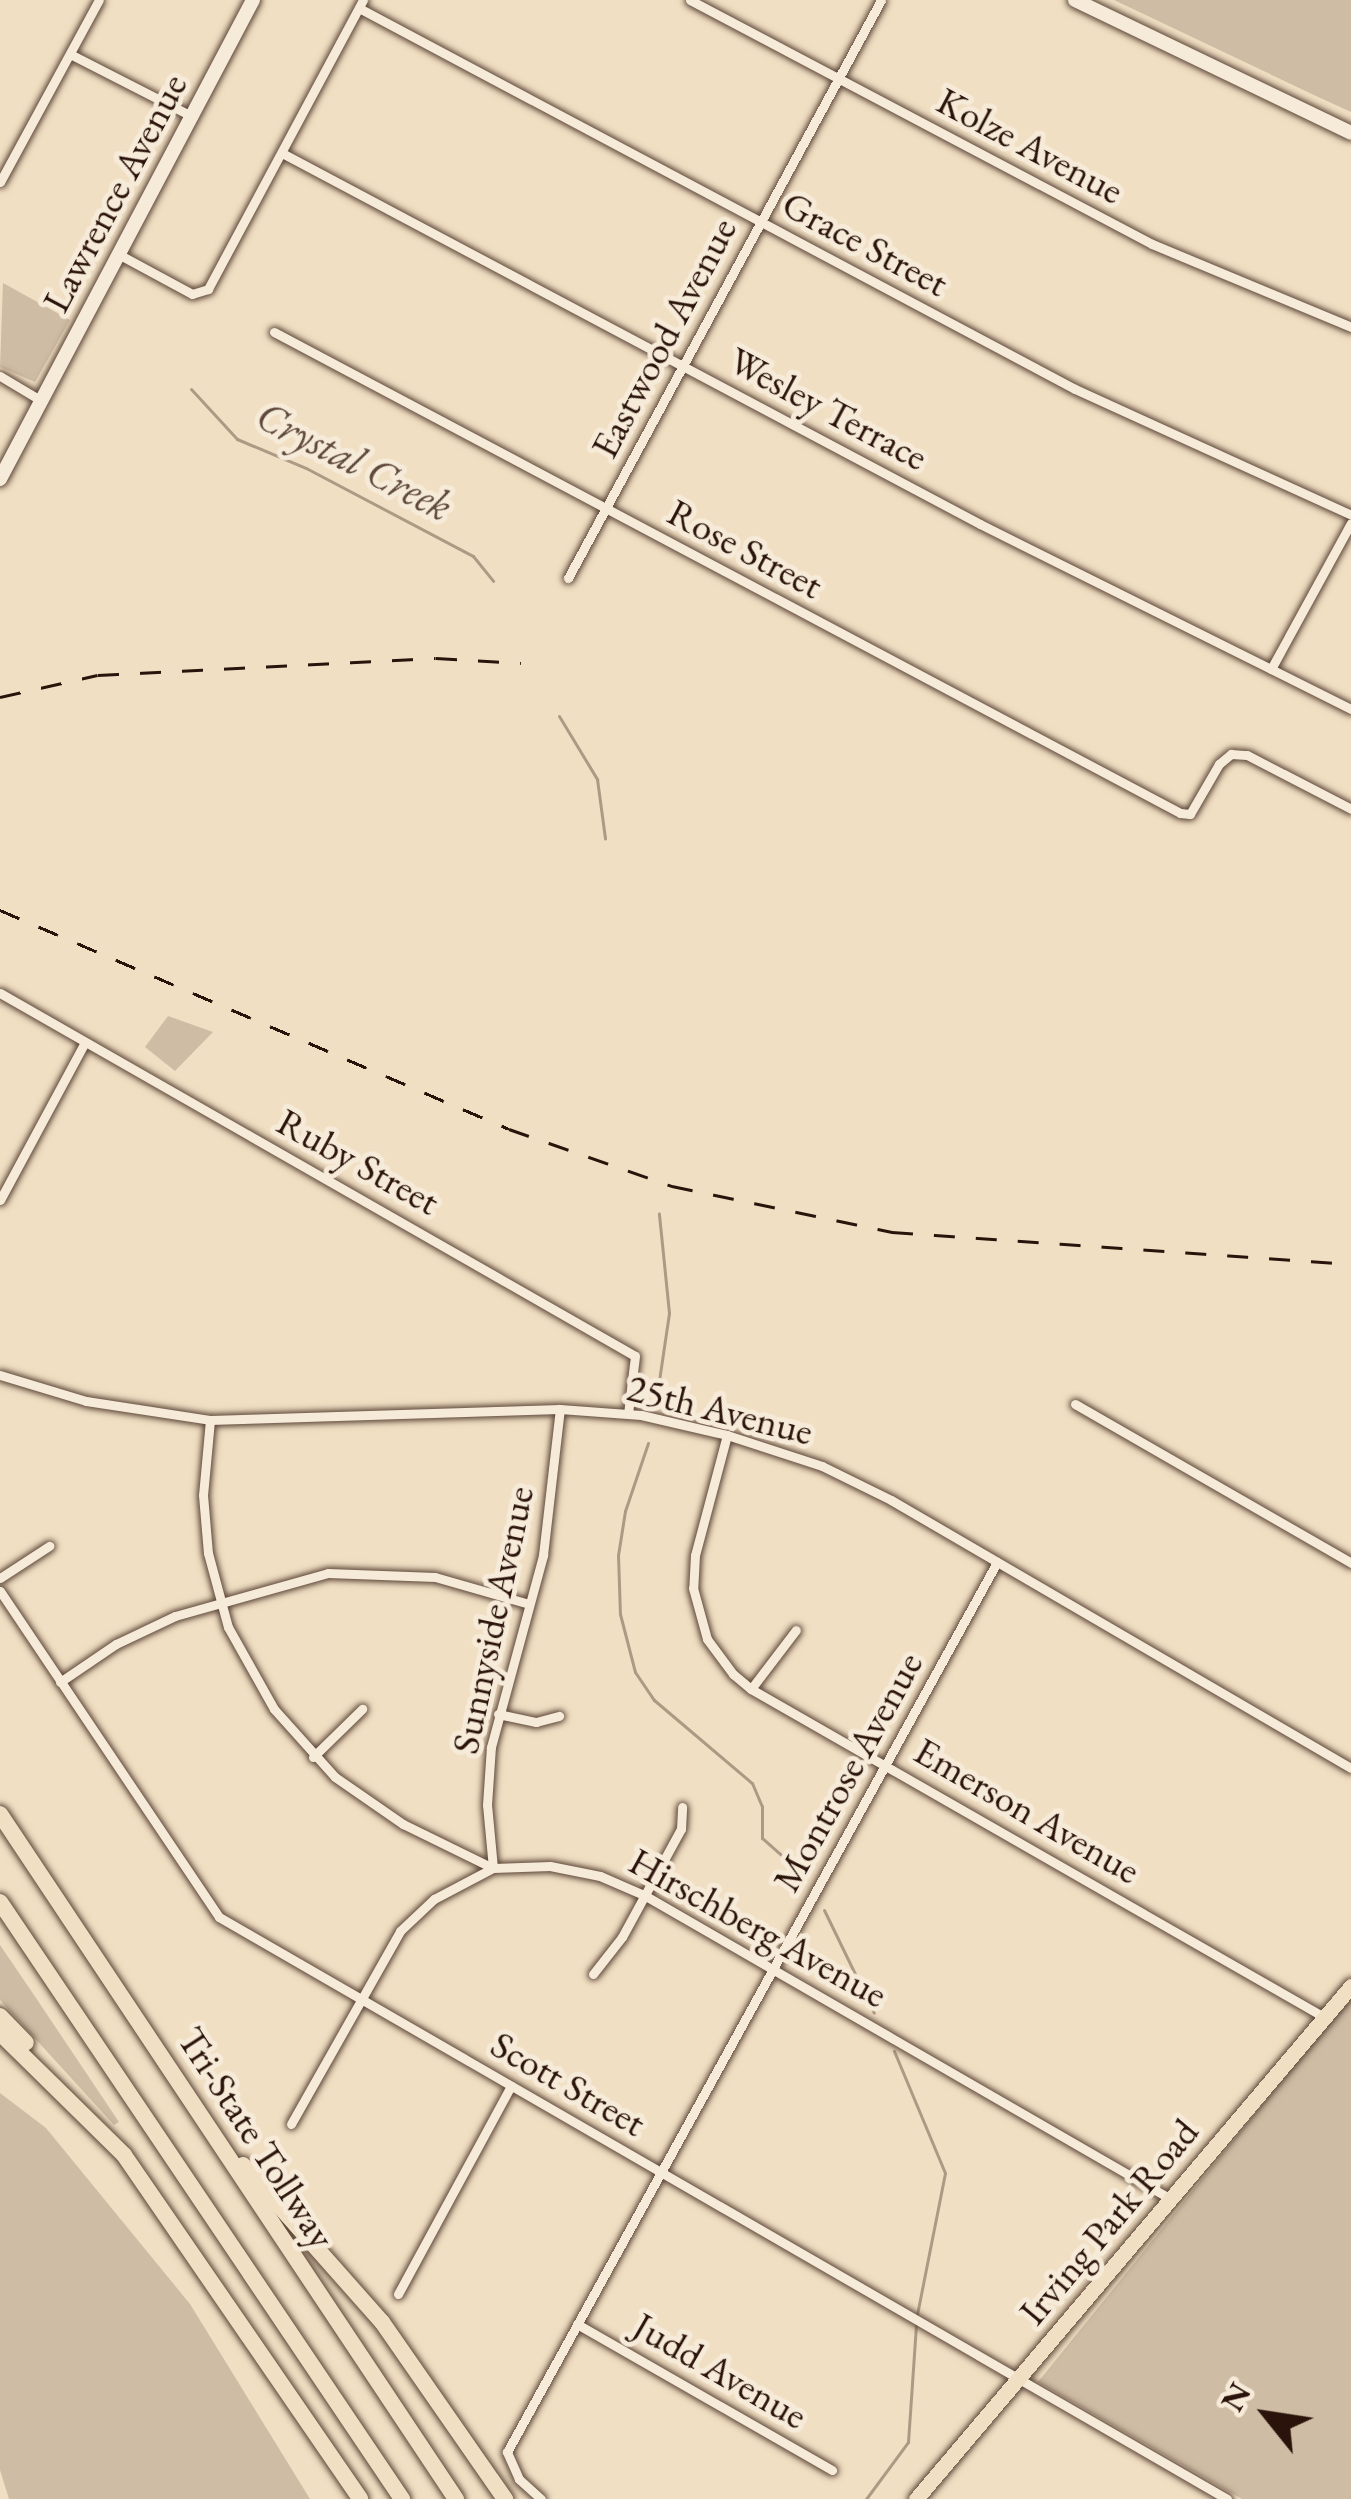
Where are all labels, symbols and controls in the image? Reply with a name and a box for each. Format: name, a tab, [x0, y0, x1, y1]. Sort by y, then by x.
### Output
street label: Lawrence Avenue	[33, 66, 197, 320]
street label: Kolze Avenue	[929, 77, 1131, 215]
street label: Grace Street	[774, 181, 956, 307]
street label: Eastwood Avenue	[581, 210, 747, 466]
street label: Wesley Terrace	[721, 337, 935, 481]
water label: Crystal Creek	[248, 390, 460, 532]
street label: Rose Street	[660, 489, 830, 609]
street label: Ruby Street	[269, 1098, 447, 1226]
street label: 25th Avenue	[622, 1364, 818, 1456]
street label: Sunnyside Avenue	[442, 1482, 544, 1758]
street label: Montrose Avenue	[763, 1644, 933, 1900]
street label: Emerson Avenue	[906, 1728, 1148, 1894]
street label: Hirschberg Avenue	[621, 1838, 895, 2018]
street label: Tri-State Tollway	[167, 2019, 345, 2257]
street label: Scott Street	[482, 2021, 654, 2147]
street label: Irving Park Road	[1009, 2110, 1209, 2334]
street label: Judd Avenue	[625, 2302, 815, 2440]
north arrow	[1207, 2355, 1327, 2475]
text: N	[1210, 2374, 1261, 2419]

